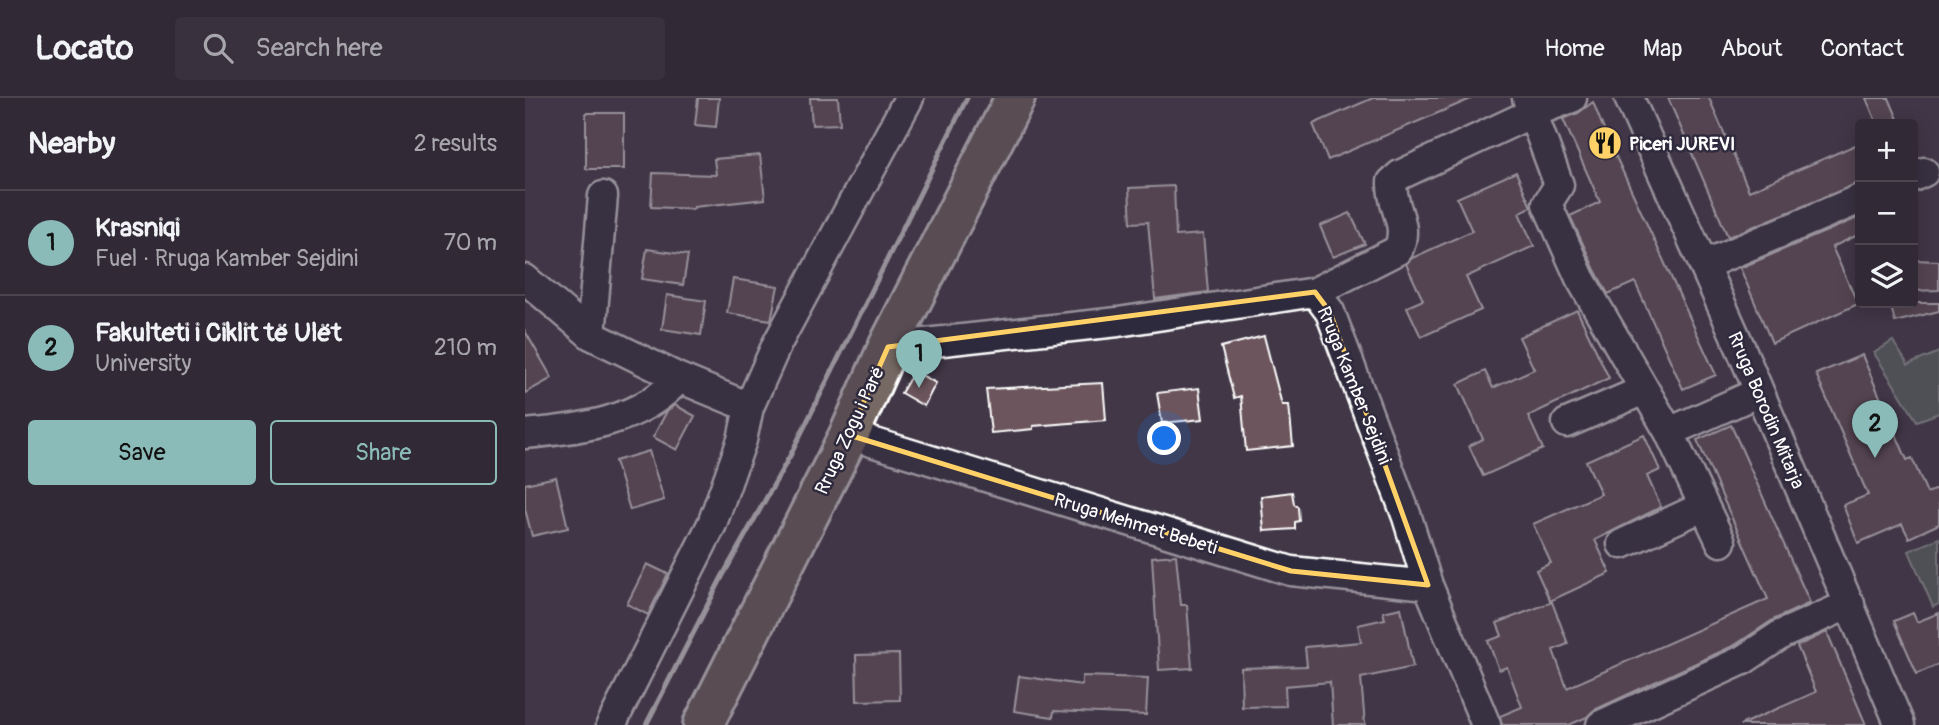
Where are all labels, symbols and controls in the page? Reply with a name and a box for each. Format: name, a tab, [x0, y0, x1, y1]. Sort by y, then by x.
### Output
search box	[175, 17, 665, 80]
text: Locato	[35, 28, 133, 69]
icon: search	[199, 29, 237, 67]
text: Search here	[255, 32, 382, 64]
text: Home	[1544, 34, 1605, 63]
text: Map	[1643, 34, 1683, 63]
text: About	[1721, 34, 1783, 63]
text: Contact	[1821, 34, 1904, 63]
map controls	[1855, 119, 1918, 308]
button: +	[1855, 119, 1918, 182]
restaurant icon: Piceri JUREVI	[1586, 124, 1624, 162]
text: Nearby	[28, 125, 115, 162]
text: 2 results	[414, 129, 497, 158]
place label: Piceri JUREVI	[1629, 132, 1735, 156]
button: −	[1855, 182, 1918, 245]
text: Krasniqi	[95, 212, 180, 244]
text: 1	[47, 228, 56, 257]
text: 70 m	[444, 228, 497, 257]
text: Fuel · Rruga Kamber Sejdini	[95, 244, 358, 273]
button: layers	[1855, 245, 1918, 308]
street label: Rruga Kamber Sejdini	[1311, 303, 1397, 468]
text: Fakulteti i Ciklit të Ulët	[95, 317, 342, 349]
street label: Rruga Borodin Mitarja	[1722, 328, 1810, 493]
pin: 1	[896, 330, 942, 388]
text: 2	[45, 333, 57, 362]
text: 210 m	[434, 333, 497, 362]
text: University	[95, 349, 191, 378]
street label: Rruga Zogu i Parë	[810, 363, 890, 498]
pin: 2	[1852, 400, 1898, 458]
button: Save	[28, 420, 256, 485]
button: Share	[270, 420, 497, 485]
your location	[1147, 421, 1181, 455]
street label: Rruga Mehmet Bebeti	[1051, 488, 1220, 560]

